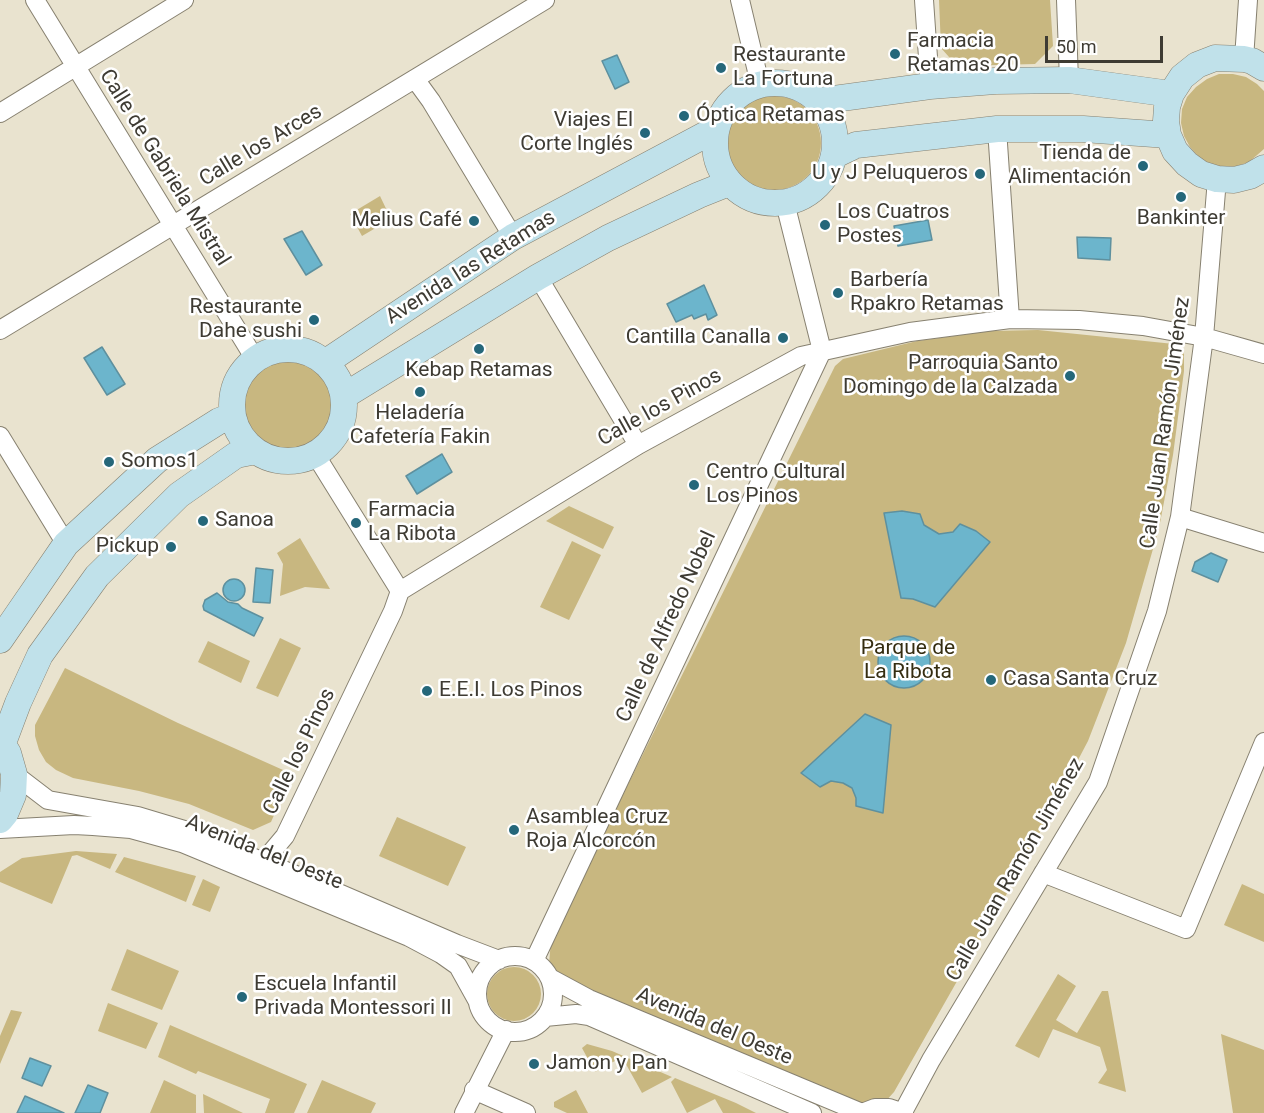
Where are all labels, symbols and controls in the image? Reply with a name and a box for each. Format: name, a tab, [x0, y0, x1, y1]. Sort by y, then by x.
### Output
scale bar	[1048, 24, 1166, 62]
place label: Farmacia Retamas 20	[907, 29, 1019, 79]
text: 50 m	[1056, 36, 1096, 57]
place label: Restaurante La Fortuna	[733, 43, 846, 93]
marker: Farmacia Retamas 20	[888, 47, 902, 61]
marker: Restaurante La Fortuna	[714, 61, 728, 75]
street label: Calle de Gabriela Mistral	[93, 65, 235, 271]
street label: Calle los Arces	[195, 100, 327, 192]
place label: Óptica Retamas	[696, 103, 845, 129]
place label: Viajes El Corte Inglés	[520, 108, 633, 158]
marker: Óptica Retamas	[677, 109, 691, 123]
marker: Viajes El Corte Inglés	[638, 126, 652, 140]
place label: Tienda de Alimentación	[1008, 141, 1131, 191]
marker: Tienda de Alimentación	[1136, 159, 1150, 173]
place label: U y J Peluqueros	[812, 161, 968, 187]
marker: U y J Peluqueros	[973, 167, 987, 181]
marker: Bankinter	[1174, 190, 1188, 204]
place label: Los Cuatros Postes	[837, 200, 950, 250]
street label: Avenida las Retamas	[382, 206, 560, 330]
place label: Bankinter	[1137, 206, 1225, 232]
place label: Melius Café	[351, 208, 462, 234]
marker: Melius Café	[467, 214, 481, 228]
marker: Los Cuatros Postes	[818, 218, 832, 232]
place label: Barbería Rpakro Retamas	[850, 268, 1004, 318]
marker: Barbería Rpakro Retamas	[831, 286, 845, 300]
place label: Restaurante Dahe sushi	[189, 295, 302, 345]
street label: Calle Juan Ramón Jiménez	[1136, 295, 1196, 551]
marker: Restaurante Dahe sushi	[307, 313, 321, 327]
place label: Cantilla Canalla	[626, 325, 771, 351]
marker: Cantilla Canalla	[776, 331, 790, 345]
marker: Kebap Retamas	[472, 342, 486, 356]
place label: Parroquia Santo Domingo de la Calzada	[843, 351, 1058, 401]
place label: Kebap Retamas	[405, 358, 553, 384]
street label: Calle los Pinos	[594, 364, 726, 452]
marker: Parroquia Santo Domingo de la Calzada	[1063, 369, 1077, 383]
marker: Heladería Cafetería Fakin	[413, 385, 427, 399]
place label: Heladería Cafetería Fakin	[350, 401, 490, 451]
place label: Somos1	[121, 449, 198, 475]
marker: Somos1	[102, 455, 116, 469]
place label: Centro Cultural Los Pinos	[706, 460, 845, 510]
marker: Centro Cultural Los Pinos	[687, 478, 701, 492]
place label: Farmacia La Ribota	[368, 498, 456, 548]
place label: Sanoa	[215, 508, 274, 534]
marker: Sanoa	[196, 514, 210, 528]
marker: Farmacia La Ribota	[349, 516, 363, 530]
street label: Calle de Alfredo Nobel	[612, 527, 722, 727]
place label: Pickup	[96, 534, 159, 560]
marker: Pickup	[164, 540, 178, 554]
park label: Parque de La Ribota	[861, 636, 955, 686]
place label: Casa Santa Cruz	[1003, 667, 1157, 693]
marker: Casa Santa Cruz	[984, 673, 998, 687]
place label: E.E.I. Los Pinos	[439, 678, 583, 704]
marker: E.E.I. Los Pinos	[420, 684, 434, 698]
street label: Calle los Pinos	[259, 685, 341, 819]
street label: Calle Juan Ramón Jiménez	[942, 754, 1090, 986]
place label: Asamblea Cruz Roja Alcorcón	[526, 805, 668, 855]
street label: Avenida del Oeste	[182, 810, 346, 896]
marker: Asamblea Cruz Roja Alcorcón	[507, 823, 521, 837]
place label: Escuela Infantil Privada Montessori II	[254, 972, 452, 1022]
street label: Avenida del Oeste	[632, 983, 796, 1071]
marker: Escuela Infantil Privada Montessori II	[235, 990, 249, 1004]
place label: Jamon y Pan	[546, 1051, 668, 1077]
marker: Jamon y Pan	[527, 1057, 541, 1071]

